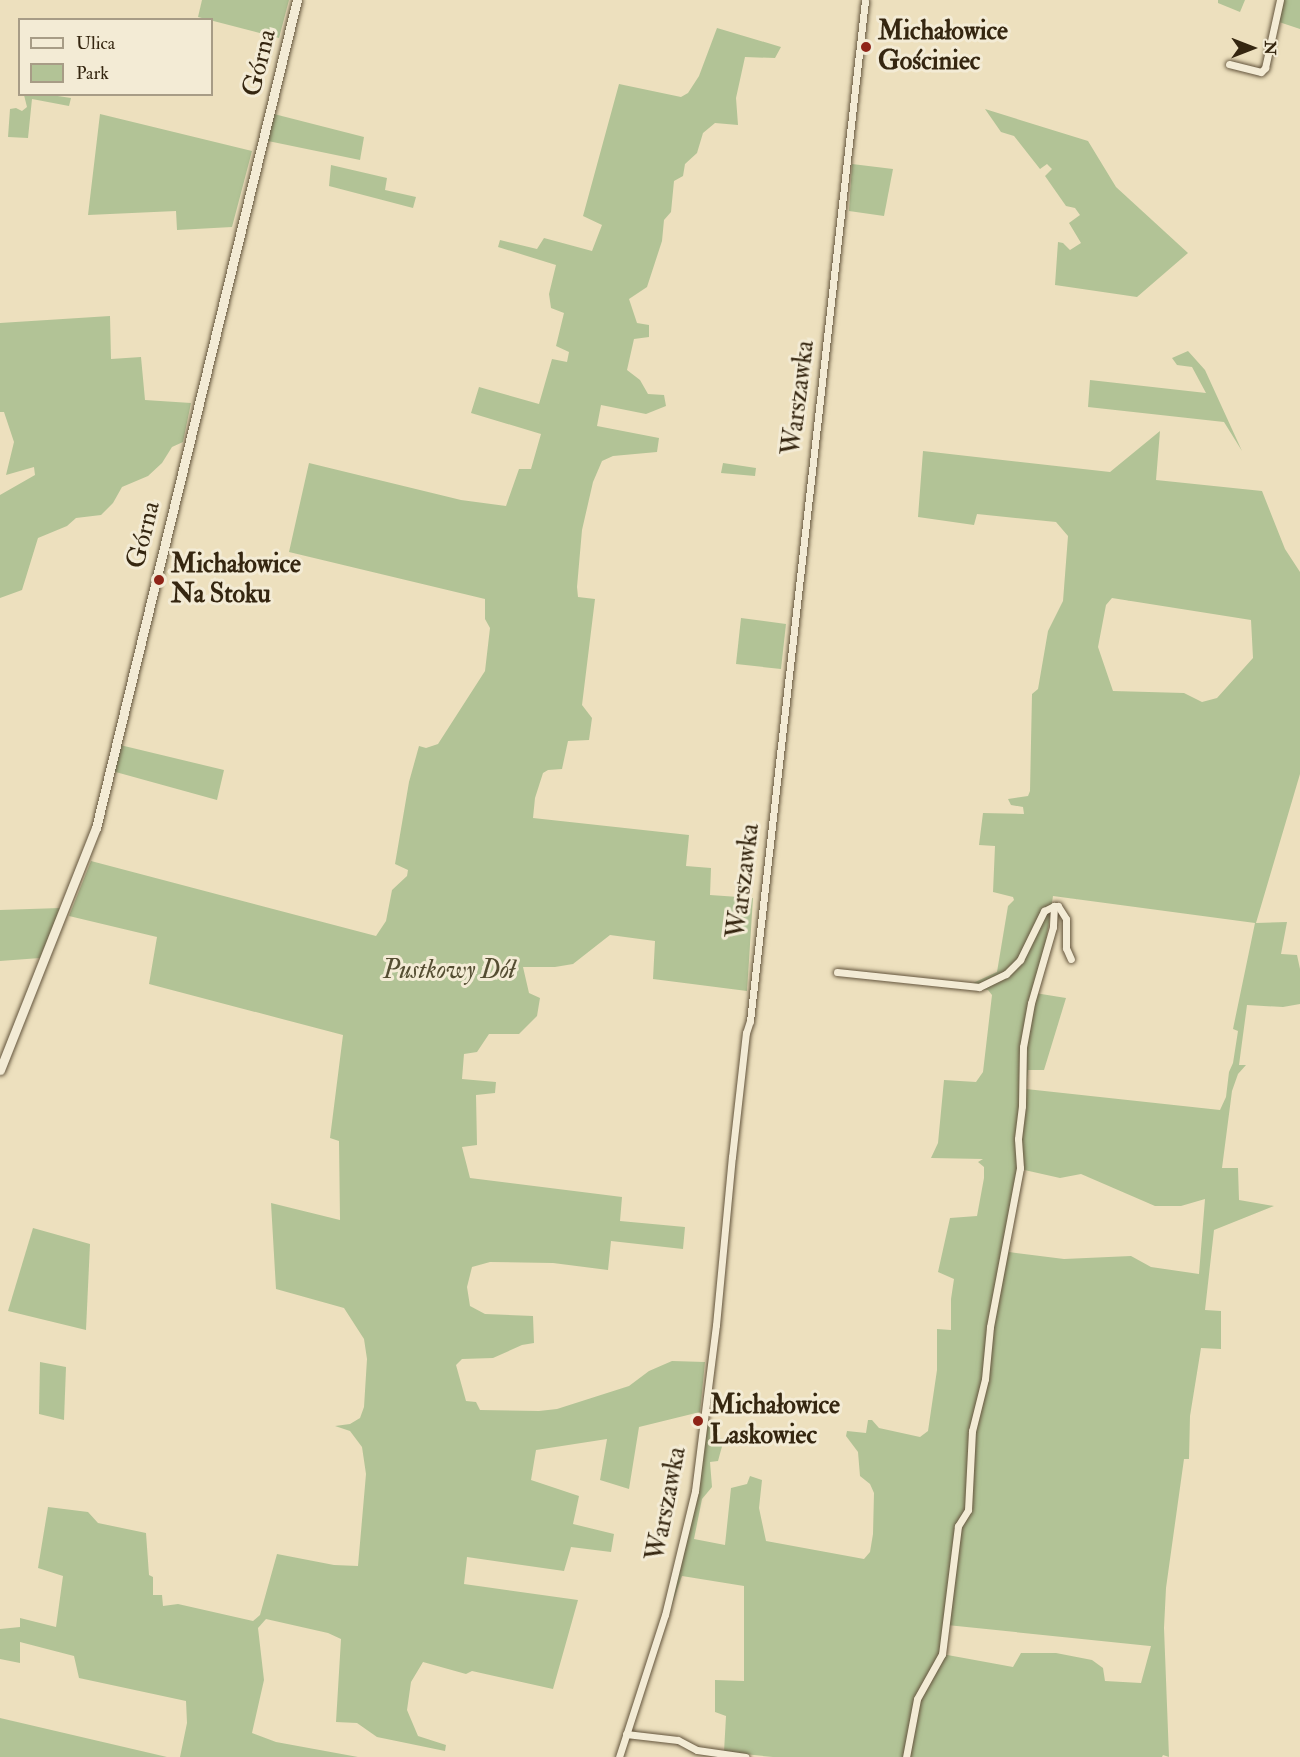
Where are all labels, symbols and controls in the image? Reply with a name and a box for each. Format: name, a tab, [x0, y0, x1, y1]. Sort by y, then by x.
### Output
place label: Michałowice Gościniec	[878, 16, 1008, 77]
legend	[18, 18, 213, 96]
north arrow	[1222, 18, 1282, 78]
street label: Górna	[237, 26, 283, 100]
text: Ulica	[76, 32, 115, 55]
marker: Michałowice Gościniec	[859, 40, 873, 54]
text: N	[1260, 41, 1280, 55]
text: Park	[76, 62, 109, 85]
street label: Warszawka	[776, 339, 822, 457]
street label: Górna	[121, 498, 167, 572]
place label: Michałowice Na Stoku	[171, 549, 301, 610]
marker: Michałowice Na Stoku	[152, 573, 166, 587]
street label: Warszawka	[721, 822, 767, 940]
park label: Pustkowy Dół	[383, 955, 515, 987]
place label: Michałowice Laskowiec	[710, 1390, 840, 1452]
marker: Michałowice Laskowiec	[691, 1414, 705, 1428]
street label: Warszawka	[641, 1444, 693, 1564]

